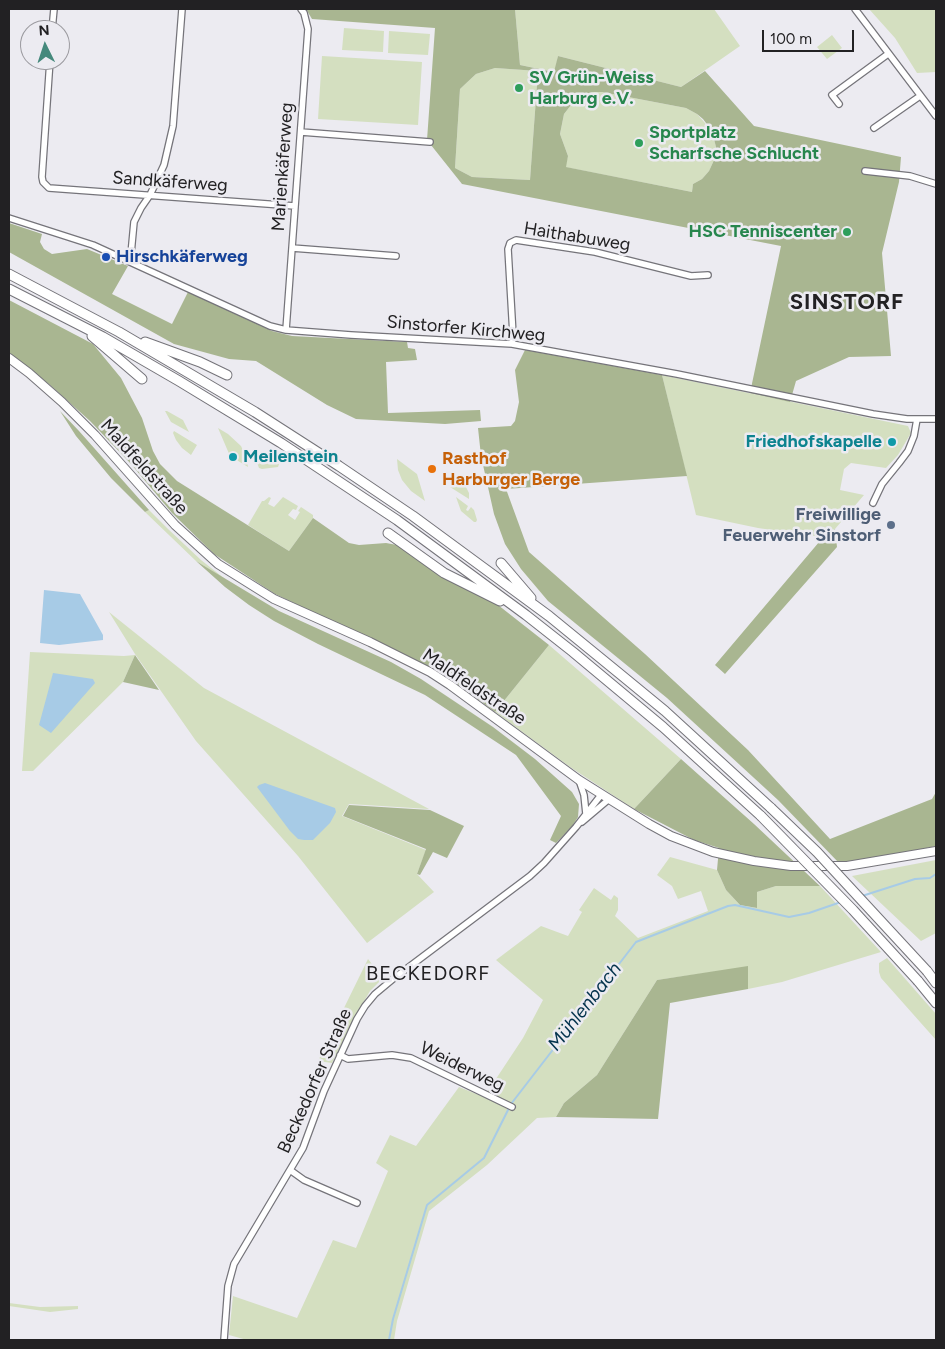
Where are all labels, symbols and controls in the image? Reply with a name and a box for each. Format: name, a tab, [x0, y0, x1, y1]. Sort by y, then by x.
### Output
north arrow	[20, 20, 70, 70]
scale bar	[765, 20, 858, 52]
text: N	[38, 22, 50, 39]
text: 100 m	[770, 30, 812, 48]
place label: SV Grün-Weiss Harburg e.V.	[529, 67, 654, 110]
marker: SV Grün-Weiss Harburg e.V.	[513, 82, 525, 94]
street label: Marienkäferweg	[268, 102, 298, 232]
place label: Sportplatz Scharfsche Schlucht	[649, 122, 819, 164]
marker: Sportplatz Scharfsche Schlucht	[633, 137, 645, 149]
street label: Sandkäferweg	[112, 167, 228, 197]
street label: Haithabuweg	[522, 218, 632, 256]
place label: HSC Tenniscenter	[689, 221, 837, 243]
marker: HSC Tenniscenter	[841, 226, 853, 238]
place label: Hirschkäferweg	[116, 246, 248, 268]
marker: Hirschkäferweg	[100, 251, 112, 263]
district label: SINSTORF	[789, 290, 905, 316]
street label: Sinstorfer Kirchweg	[386, 311, 546, 347]
street label: Maldfeldstraße	[96, 415, 192, 519]
place label: Friedhofskapelle	[745, 431, 882, 453]
marker: Friedhofskapelle	[886, 436, 898, 448]
place label: Meilenstein	[243, 446, 338, 468]
place label: Rasthof Harburger Berge	[442, 448, 580, 490]
marker: Meilenstein	[227, 451, 239, 463]
marker: Rasthof Harburger Berge	[426, 463, 438, 475]
place label: Freiwillige Feuerwehr Sinstorf	[722, 504, 881, 546]
marker: Freiwillige Feuerwehr Sinstorf	[885, 519, 897, 531]
street label: Maldfeldstraße	[418, 644, 530, 730]
water label: Mühlenbach	[543, 958, 627, 1056]
district label: BECKEDORF	[365, 962, 491, 986]
street label: Beckedorfer Straße	[273, 1005, 357, 1157]
street label: Weiderweg	[416, 1037, 508, 1097]

